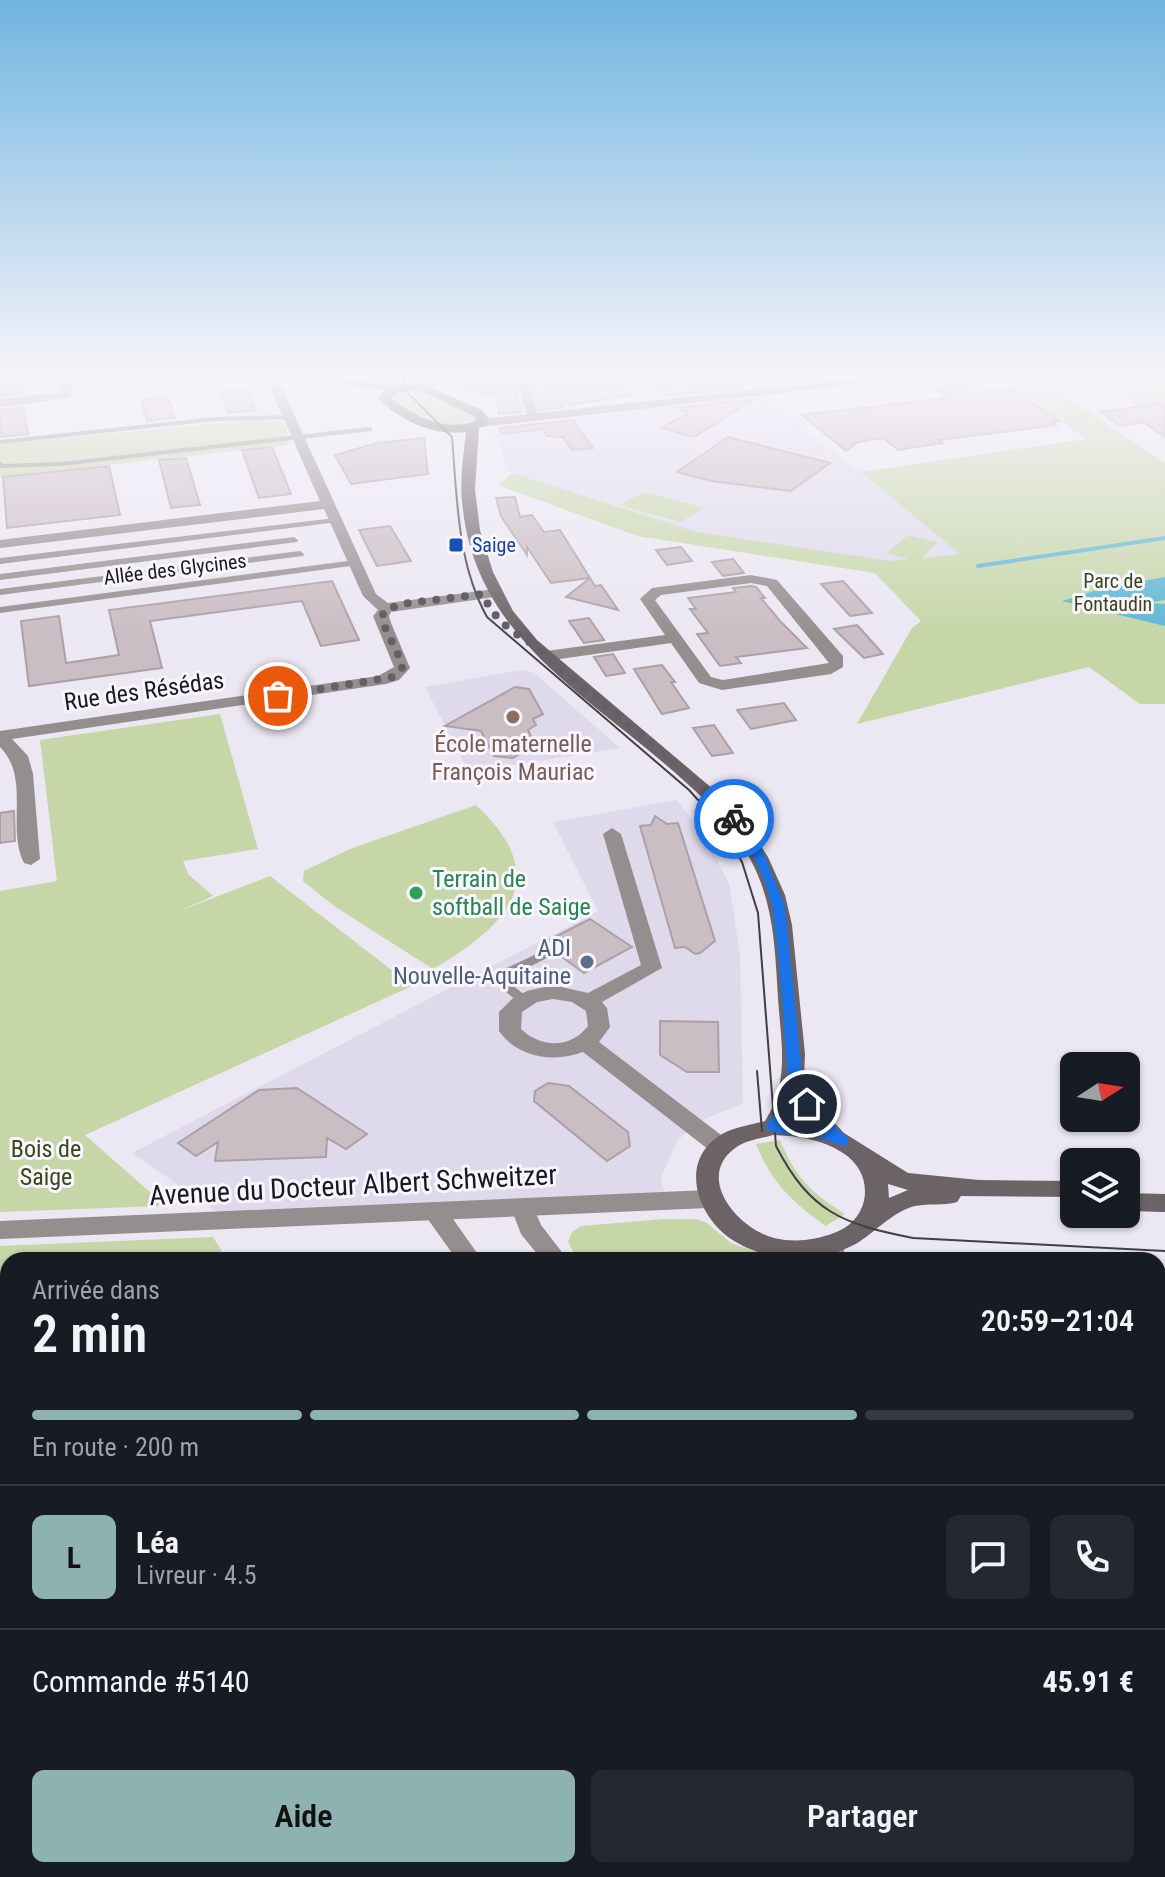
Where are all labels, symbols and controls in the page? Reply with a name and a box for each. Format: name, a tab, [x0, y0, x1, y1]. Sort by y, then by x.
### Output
place label: Saige	[472, 533, 516, 557]
marker: Saige	[447, 536, 465, 554]
street label: Allée des Glycines	[102, 548, 248, 590]
park label: Parc de Fontaudin	[1074, 569, 1152, 616]
pin	[244, 662, 312, 730]
street label: Rue des Résédas	[62, 666, 226, 716]
icon: bag	[256, 674, 300, 718]
marker: École maternelle François Mauriac	[504, 708, 522, 726]
place label: École maternelle François Mauriac	[432, 730, 594, 786]
courier	[694, 779, 774, 859]
icon: bike	[712, 797, 756, 841]
place label: Terrain de softball de Saige	[432, 865, 591, 921]
marker: Terrain de softball de Saige	[407, 884, 425, 902]
place label: ADI Nouvelle-Aquitaine	[393, 934, 571, 990]
marker: ADI Nouvelle-Aquitaine	[578, 953, 596, 971]
north arrow	[1060, 1052, 1140, 1132]
map controls	[1060, 1052, 1140, 1228]
pin	[773, 1070, 841, 1138]
icon: home	[785, 1082, 829, 1126]
park label: Bois de Saige	[11, 1135, 81, 1191]
button: layers	[1060, 1148, 1140, 1228]
street label: Avenue du Docteur Albert Schweitzer	[148, 1158, 558, 1212]
text: Arrivée dans	[32, 1275, 160, 1305]
text: 20:59–21:04	[981, 1303, 1134, 1338]
text: 2 min	[32, 1304, 147, 1365]
text: En route · 200 m	[32, 1432, 199, 1462]
button: chat	[946, 1515, 1030, 1599]
button: phone	[1050, 1515, 1134, 1599]
text: Léa	[136, 1525, 179, 1560]
text: L	[67, 1540, 81, 1575]
text: Livreur · 4.5	[136, 1560, 257, 1590]
text: Commande #5140	[32, 1664, 250, 1699]
text: 45.91 €	[1043, 1664, 1134, 1699]
button: Aide	[32, 1770, 575, 1862]
button: Partager	[591, 1770, 1134, 1862]

